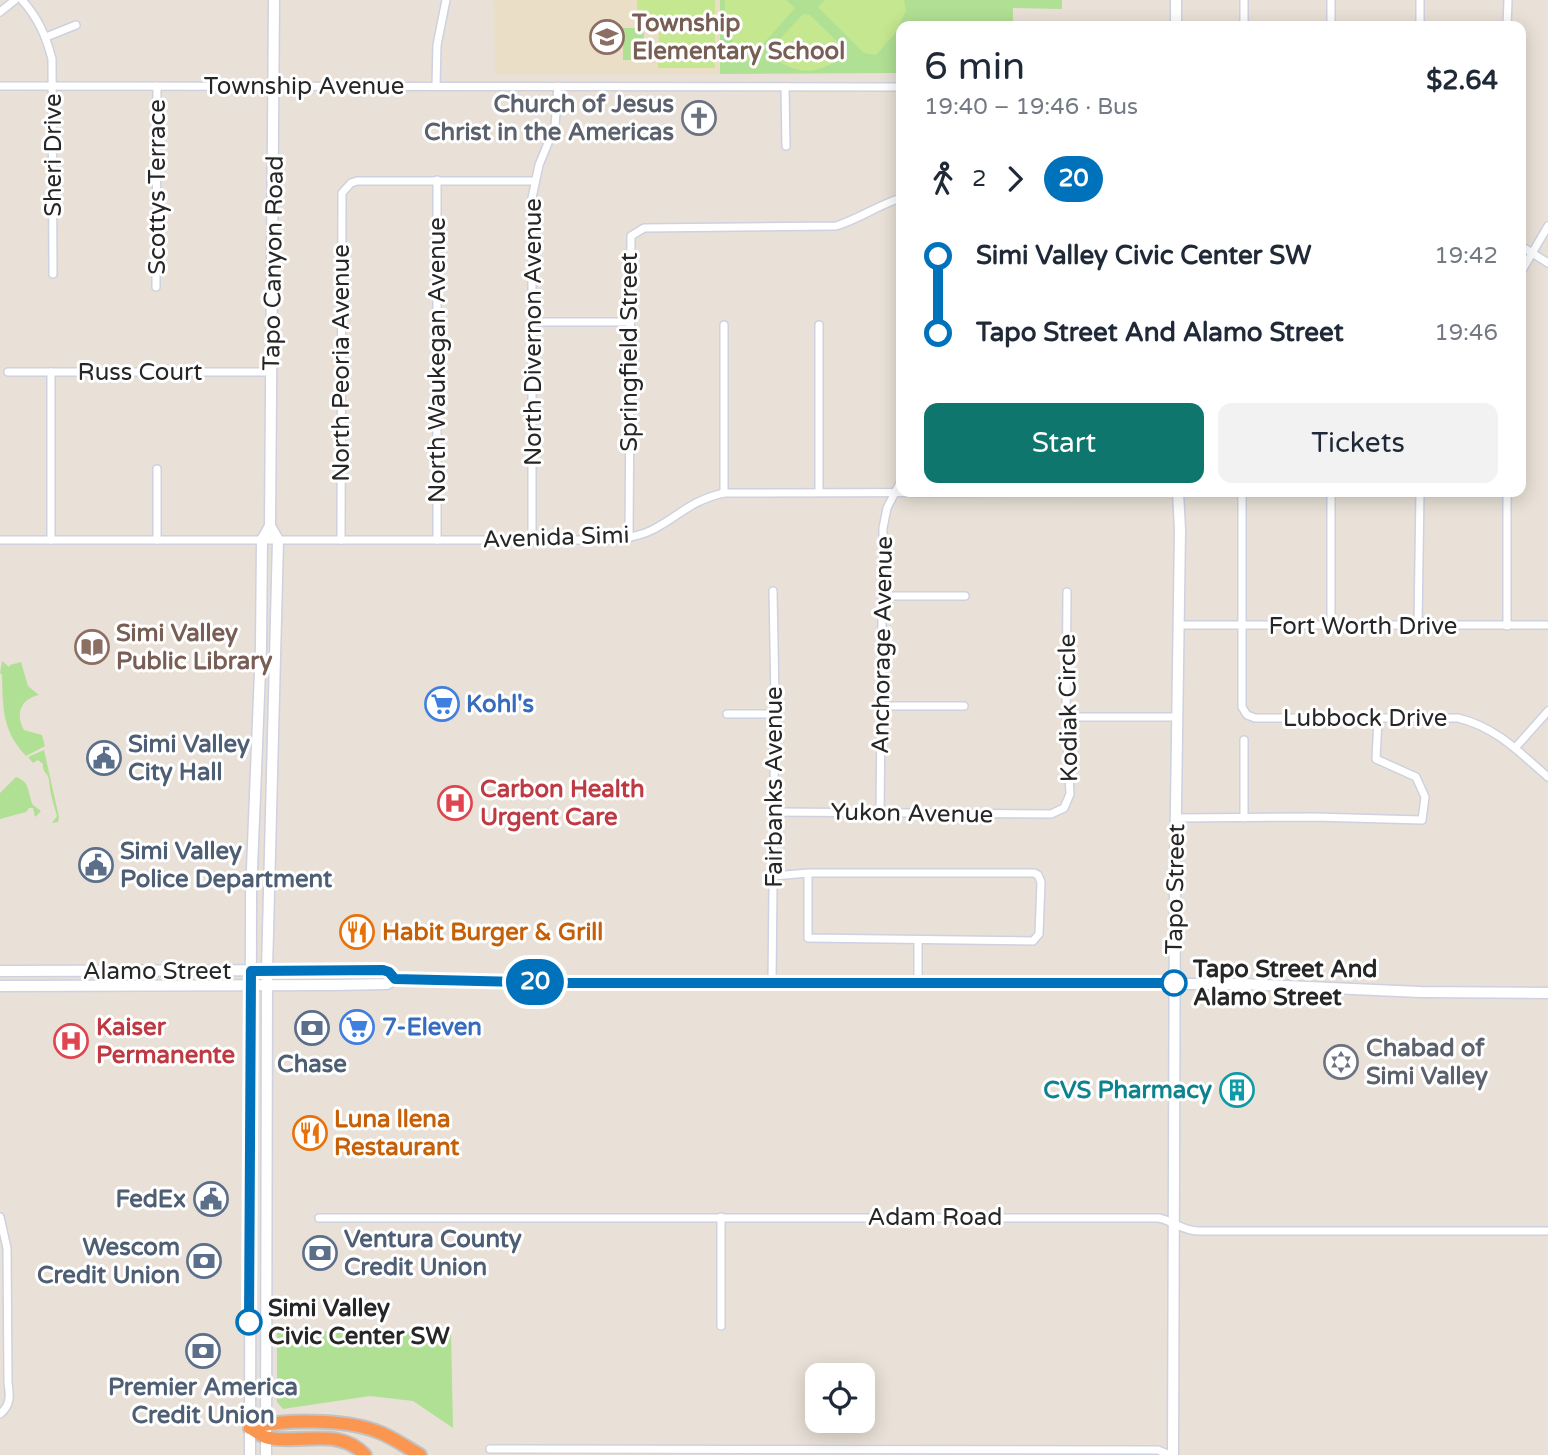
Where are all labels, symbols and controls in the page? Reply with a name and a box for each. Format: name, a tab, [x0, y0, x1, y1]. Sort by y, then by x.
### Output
place label: Township Elementary School	[631, 9, 845, 66]
school or university icon: Township Elementary School	[588, 18, 626, 56]
text: 6 min	[924, 44, 1025, 90]
text: $2.64	[1426, 65, 1498, 96]
street label: Township Avenue	[204, 72, 404, 101]
place label: Church of Jesus Christ in the Americas	[424, 90, 674, 147]
street label: Sheri Drive	[39, 93, 68, 217]
text: 19:40 – 19:46 · Bus	[924, 93, 1138, 121]
street label: Scottys Terrace	[143, 99, 172, 275]
church icon: Church of Jesus Christ in the Americas	[680, 99, 718, 137]
street label: Tapo Canyon Road	[257, 155, 290, 371]
icon: walk	[924, 160, 962, 198]
icon: forward	[996, 160, 1034, 198]
text: 20	[1058, 164, 1089, 193]
text: 2	[972, 165, 986, 193]
street label: North Divernon Avenue	[519, 198, 548, 466]
street label: North Waukegan Avenue	[423, 217, 452, 503]
text: Simi Valley Civic Center SW	[976, 240, 1312, 271]
text: 19:42	[1434, 242, 1498, 270]
street label: North Peoria Avenue	[327, 244, 356, 482]
street label: Springfield Street	[615, 252, 644, 452]
text: Tapo Street And Alamo Street	[976, 317, 1344, 348]
text: 19:46	[1434, 319, 1498, 347]
street label: Russ Court	[78, 358, 202, 387]
button: Start	[924, 403, 1204, 483]
button: Tickets	[1218, 403, 1498, 483]
street label: Avenida Simi	[482, 520, 630, 555]
street label: Anchorage Avenue	[866, 536, 899, 754]
street label: Fort Worth Drive	[1269, 612, 1457, 641]
place label: Simi Valley Public Library	[116, 619, 273, 676]
library icon: Simi Valley Public Library	[73, 628, 111, 666]
street label: Kodiak Circle	[1053, 634, 1084, 782]
supermarket icon: Kohl's	[423, 685, 461, 723]
street label: Fairbanks Avenue	[760, 686, 789, 888]
place label: Kohl's	[466, 690, 534, 719]
street label: Lubbock Drive	[1283, 704, 1447, 733]
place label: Simi Valley City Hall	[128, 730, 250, 787]
public building icon: Simi Valley City Hall	[85, 739, 123, 777]
place label: Carbon Health Urgent Care	[480, 775, 645, 832]
hospital icon: Carbon Health Urgent Care	[436, 784, 474, 822]
street label: Yukon Avenue	[830, 798, 993, 829]
street label: Tapo Street	[1160, 823, 1191, 955]
place label: Simi Valley Police Department	[120, 837, 333, 894]
public building icon: Simi Valley Police Department	[77, 846, 115, 884]
restaurant icon: Habit Burger & Grill	[338, 913, 376, 951]
place label: Habit Burger & Grill	[382, 918, 603, 947]
place label: Tapo Street And Alamo Street	[1192, 955, 1378, 1012]
street label: Alamo Street	[83, 957, 231, 986]
line badge: 20	[504, 959, 566, 1005]
text: 20	[520, 967, 550, 996]
marker: Tapo Street And Alamo Street	[1161, 970, 1187, 996]
supermarket icon: 7-Eleven	[338, 1008, 376, 1046]
bank icon: Chase	[293, 1009, 331, 1047]
place label: Kaiser Permanente	[96, 1013, 236, 1070]
place label: 7-Eleven	[382, 1013, 482, 1042]
hospital icon: Kaiser Permanente	[52, 1022, 90, 1060]
place label: Chabad of Simi Valley	[1366, 1034, 1488, 1091]
synagogue icon: Chabad of Simi Valley	[1322, 1043, 1360, 1081]
place label: Chase	[277, 1050, 347, 1079]
building icon: CVS Pharmacy	[1218, 1071, 1256, 1109]
place label: CVS Pharmacy	[1043, 1076, 1212, 1105]
place label: Luna llena Restaurant	[334, 1105, 460, 1162]
restaurant icon: Luna llena Restaurant	[291, 1114, 329, 1152]
public building icon: FedEx	[192, 1180, 230, 1218]
place label: FedEx	[116, 1185, 186, 1214]
street label: Adam Road	[868, 1203, 1002, 1232]
place label: Ventura County Credit Union	[344, 1225, 522, 1282]
place label: Wescom Credit Union	[37, 1233, 180, 1290]
bank icon: Ventura County Credit Union	[301, 1234, 339, 1272]
bank icon: Wescom Credit Union	[185, 1242, 223, 1280]
place label: Simi Valley Civic Center SW	[268, 1294, 450, 1351]
marker: Simi Valley Civic Center SW	[236, 1309, 262, 1335]
bank icon: Premier America Credit Union	[184, 1332, 222, 1370]
map controls	[805, 1363, 875, 1433]
button: locate	[805, 1363, 875, 1433]
place label: Premier America Credit Union	[108, 1373, 298, 1430]

